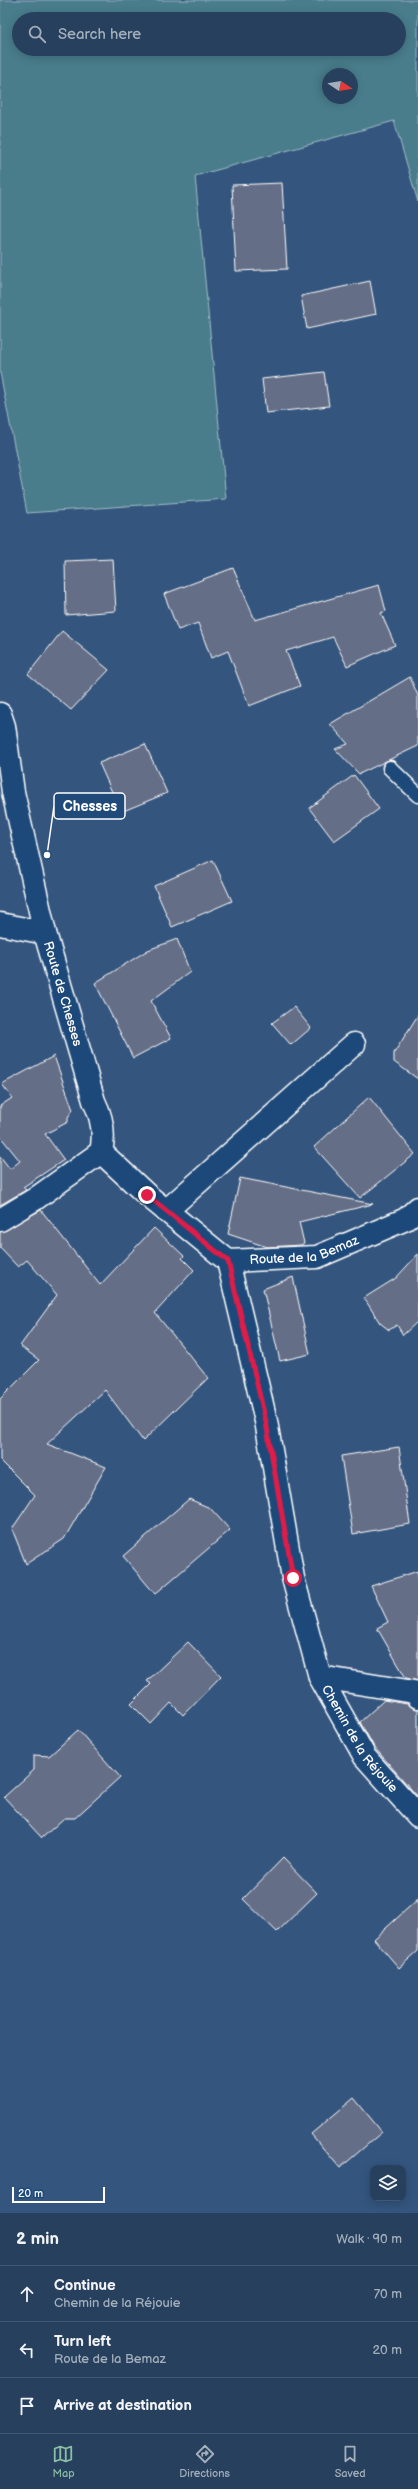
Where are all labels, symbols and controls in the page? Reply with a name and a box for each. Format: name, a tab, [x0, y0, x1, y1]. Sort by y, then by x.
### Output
search box	[12, 12, 406, 56]
icon: search	[26, 23, 48, 45]
text: Search here	[58, 25, 141, 44]
north arrow	[322, 68, 358, 104]
callout: Chesses	[54, 793, 125, 819]
text: Chesses	[63, 798, 117, 815]
street label: Route de Chesses	[40, 939, 86, 1048]
route end	[138, 1186, 156, 1204]
street label: Route de la Bemaz	[249, 1232, 362, 1268]
route start	[284, 1569, 302, 1587]
street label: Chemin de la Réjouie	[318, 1682, 401, 1796]
map controls	[370, 2165, 406, 2201]
button: layers	[370, 2165, 406, 2201]
scale bar	[12, 2185, 105, 2204]
text: 20 m	[18, 2187, 43, 2200]
text: 2 min	[16, 2229, 59, 2249]
text: Walk · 90 m	[336, 2231, 402, 2247]
text: Continue	[54, 2276, 116, 2295]
icon: ahead	[16, 2283, 38, 2305]
text: 70 m	[374, 2286, 402, 2302]
text: Chemin de la Réjouie	[54, 2295, 181, 2311]
text: Turn left	[54, 2332, 111, 2351]
icon: left	[16, 2339, 38, 2361]
text: 20 m	[372, 2342, 402, 2358]
text: Route de la Bemaz	[54, 2351, 166, 2367]
icon: arrive	[16, 2395, 38, 2417]
text: Arrive at destination	[54, 2396, 192, 2415]
tab: Map	[52, 2443, 75, 2480]
tab: Directions	[179, 2443, 230, 2480]
tab: Saved	[335, 2443, 366, 2480]

